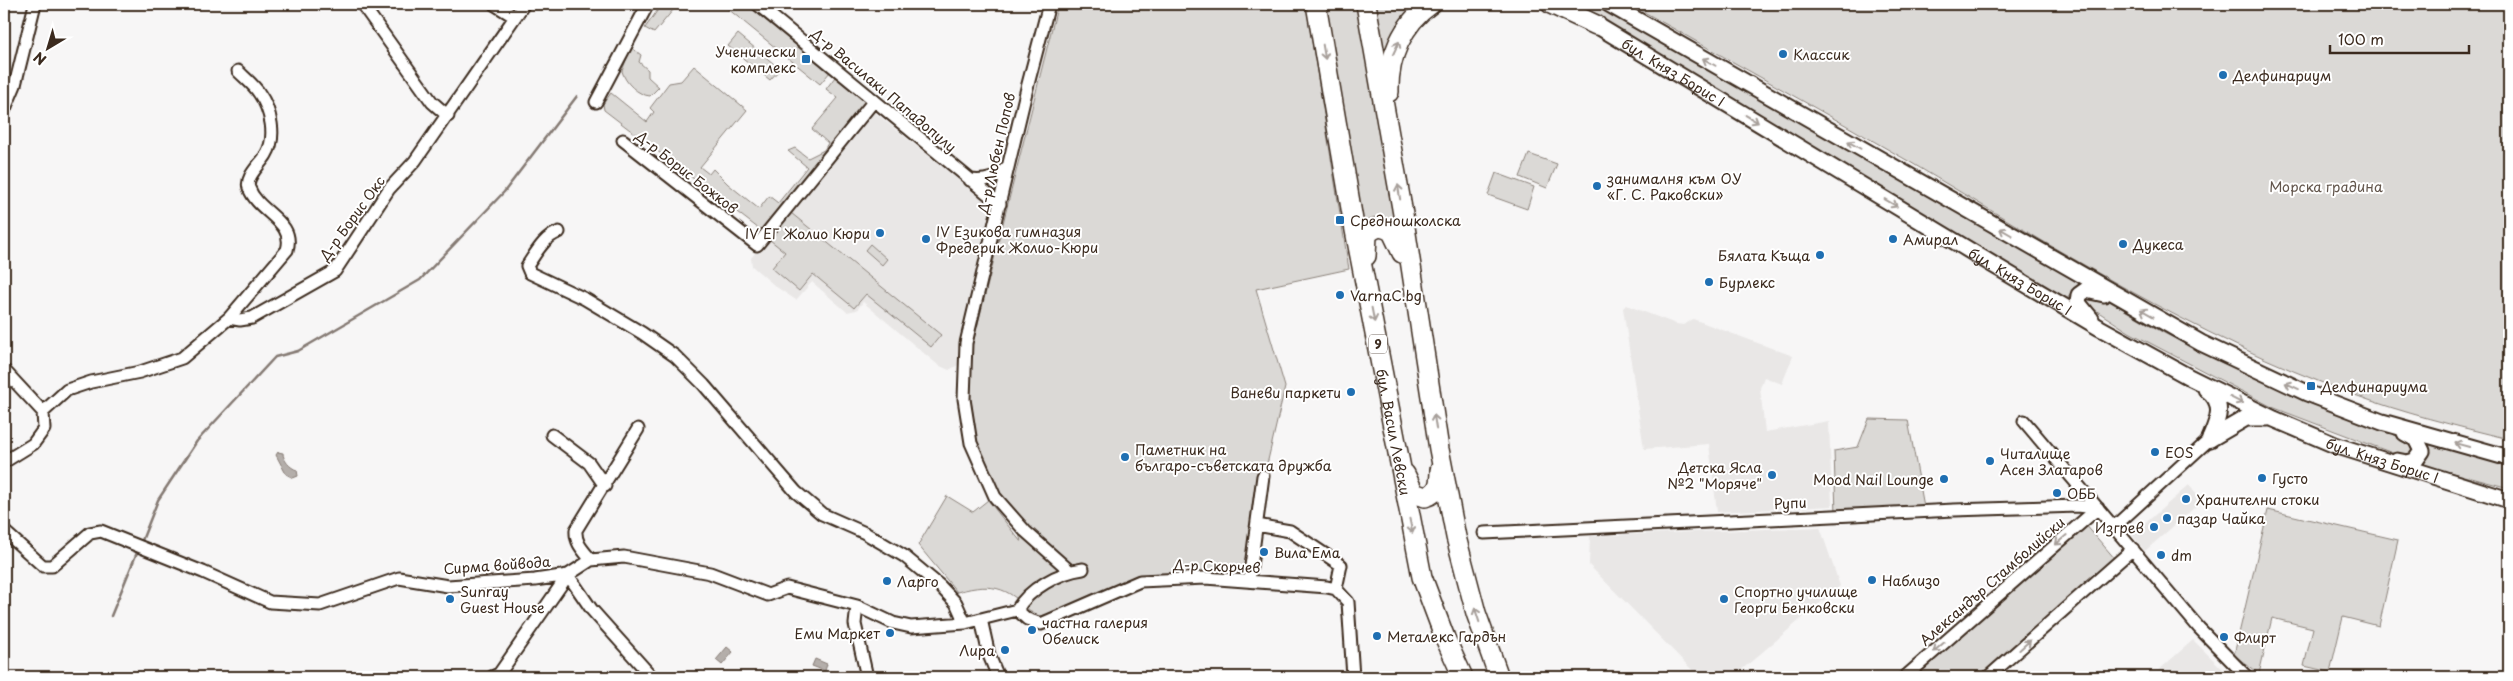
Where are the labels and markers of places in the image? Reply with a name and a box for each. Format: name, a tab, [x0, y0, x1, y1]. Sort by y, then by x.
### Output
place label: Ученически комплекс	[716, 41, 796, 78]
place label: Классик	[1793, 44, 1850, 65]
marker: Классик	[1777, 48, 1789, 60]
marker: Ученически комплекс	[800, 53, 812, 65]
place label: Делфинариум	[2232, 65, 2331, 86]
marker: Делфинариум	[2217, 69, 2229, 81]
place label: занималня към ОУ «Г. С. Раковски»	[1606, 168, 1742, 205]
marker: занималня към ОУ «Г. С. Раковски»	[1591, 180, 1603, 192]
place label: Средношколска	[1350, 210, 1461, 231]
marker: Средношколска	[1334, 214, 1346, 226]
place label: IV Езикова гимназия Фредерик Жолио-Кюри	[936, 221, 1098, 258]
place label: IV ЕГ Жолио Кюри	[745, 223, 870, 244]
marker: IV ЕГ Жолио Кюри	[874, 227, 886, 239]
place label: Амирал	[1903, 229, 1958, 250]
marker: IV Езикова гимназия Фредерик Жолио-Кюри	[920, 233, 932, 245]
marker: Амирал	[1887, 233, 1899, 245]
place label: Дукеса	[2132, 234, 2184, 255]
marker: Дукеса	[2117, 238, 2129, 250]
place label: Бялата Къща	[1718, 245, 1810, 266]
marker: Бялата Къща	[1814, 249, 1826, 261]
place label: Бурлекс	[1719, 272, 1775, 293]
marker: Бурлекс	[1703, 276, 1715, 288]
place label: VarnaC.bg	[1350, 285, 1422, 306]
marker: VarnaC.bg	[1334, 289, 1346, 301]
place label: Делфинариума	[2320, 376, 2428, 397]
marker: Делфинариума	[2305, 380, 2317, 392]
place label: Ваневи паркети	[1230, 382, 1341, 403]
marker: Ваневи паркети	[1345, 386, 1357, 398]
place label: Паметник на българо-съветската дружба	[1135, 439, 1332, 476]
place label: EOS	[2165, 442, 2194, 463]
place label: Читалище Асен Златаров	[2000, 443, 2103, 480]
marker: EOS	[2149, 446, 2161, 458]
marker: Паметник на българо-съветската дружба	[1119, 451, 1131, 463]
marker: Читалище Асен Златаров	[1984, 455, 1996, 467]
place label: Детска Ясла №2 "Моряче"	[1667, 457, 1762, 494]
place label: Густо	[2272, 468, 2308, 489]
marker: Детска Ясла №2 "Моряче"	[1766, 469, 1778, 481]
place label: Mood Nail Lounge	[1813, 469, 1934, 490]
marker: Густо	[2256, 472, 2268, 484]
marker: Mood Nail Lounge	[1938, 473, 1950, 485]
place label: ОББ	[2067, 483, 2096, 504]
marker: ОББ	[2051, 487, 2063, 499]
place label: Хранителни стоки	[2196, 489, 2319, 510]
marker: Хранителни стоки	[2180, 493, 2192, 505]
place label: пазар Чайка	[2177, 508, 2266, 529]
marker: пазар Чайка	[2161, 512, 2173, 524]
place label: Изгрев	[2095, 517, 2144, 538]
marker: Изгрев	[2148, 521, 2160, 533]
place label: Вила Ема	[1274, 542, 1341, 563]
place label: dm	[2171, 545, 2192, 566]
marker: Вила Ема	[1258, 546, 1270, 558]
marker: dm	[2155, 549, 2167, 561]
place label: Наблизо	[1882, 570, 1940, 591]
place label: Ларго	[897, 571, 939, 592]
marker: Наблизо	[1866, 574, 1878, 586]
marker: Ларго	[881, 575, 893, 587]
place label: Sunray Guest House	[460, 581, 545, 618]
place label: Спортно училище Георги Бенковски	[1734, 581, 1858, 618]
marker: Sunray Guest House	[444, 593, 456, 605]
marker: Спортно училище Георги Бенковски	[1718, 593, 1730, 605]
place label: частна галерия Обелиск	[1042, 612, 1148, 649]
place label: Еми Маркет	[795, 623, 880, 644]
marker: частна галерия Обелиск	[1026, 624, 1038, 636]
place label: Металекс Гардън	[1387, 626, 1506, 647]
marker: Еми Маркет	[884, 627, 896, 639]
place label: Флирт	[2234, 627, 2276, 648]
marker: Металекс Гардън	[1371, 630, 1383, 642]
marker: Флирт	[2218, 631, 2230, 643]
place label: Лира	[959, 640, 995, 661]
marker: Лира	[999, 644, 1011, 656]

